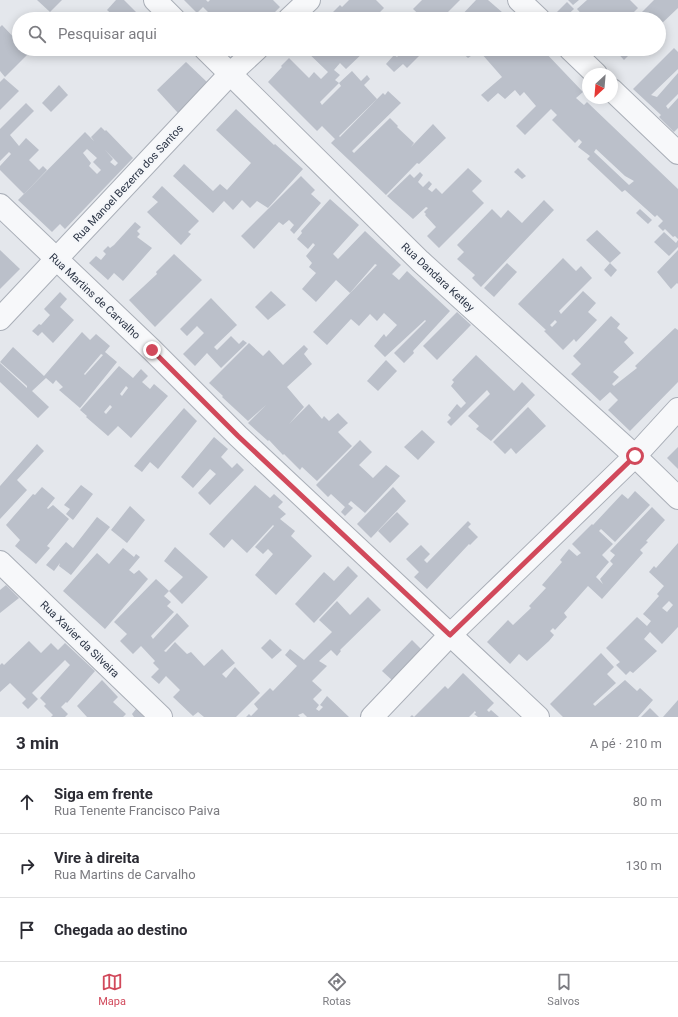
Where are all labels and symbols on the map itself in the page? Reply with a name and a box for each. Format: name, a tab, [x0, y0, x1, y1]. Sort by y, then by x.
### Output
north arrow	[582, 68, 618, 104]
street label: Rua Manoel Bezerra dos Santos	[71, 122, 186, 245]
street label: Rua Dandara Ketley	[398, 240, 477, 315]
street label: Rua Martins de Carvalho	[46, 251, 143, 342]
route end	[143, 341, 161, 359]
route start	[626, 447, 644, 465]
street label: Rua Xavier da Silveira	[37, 598, 122, 680]

